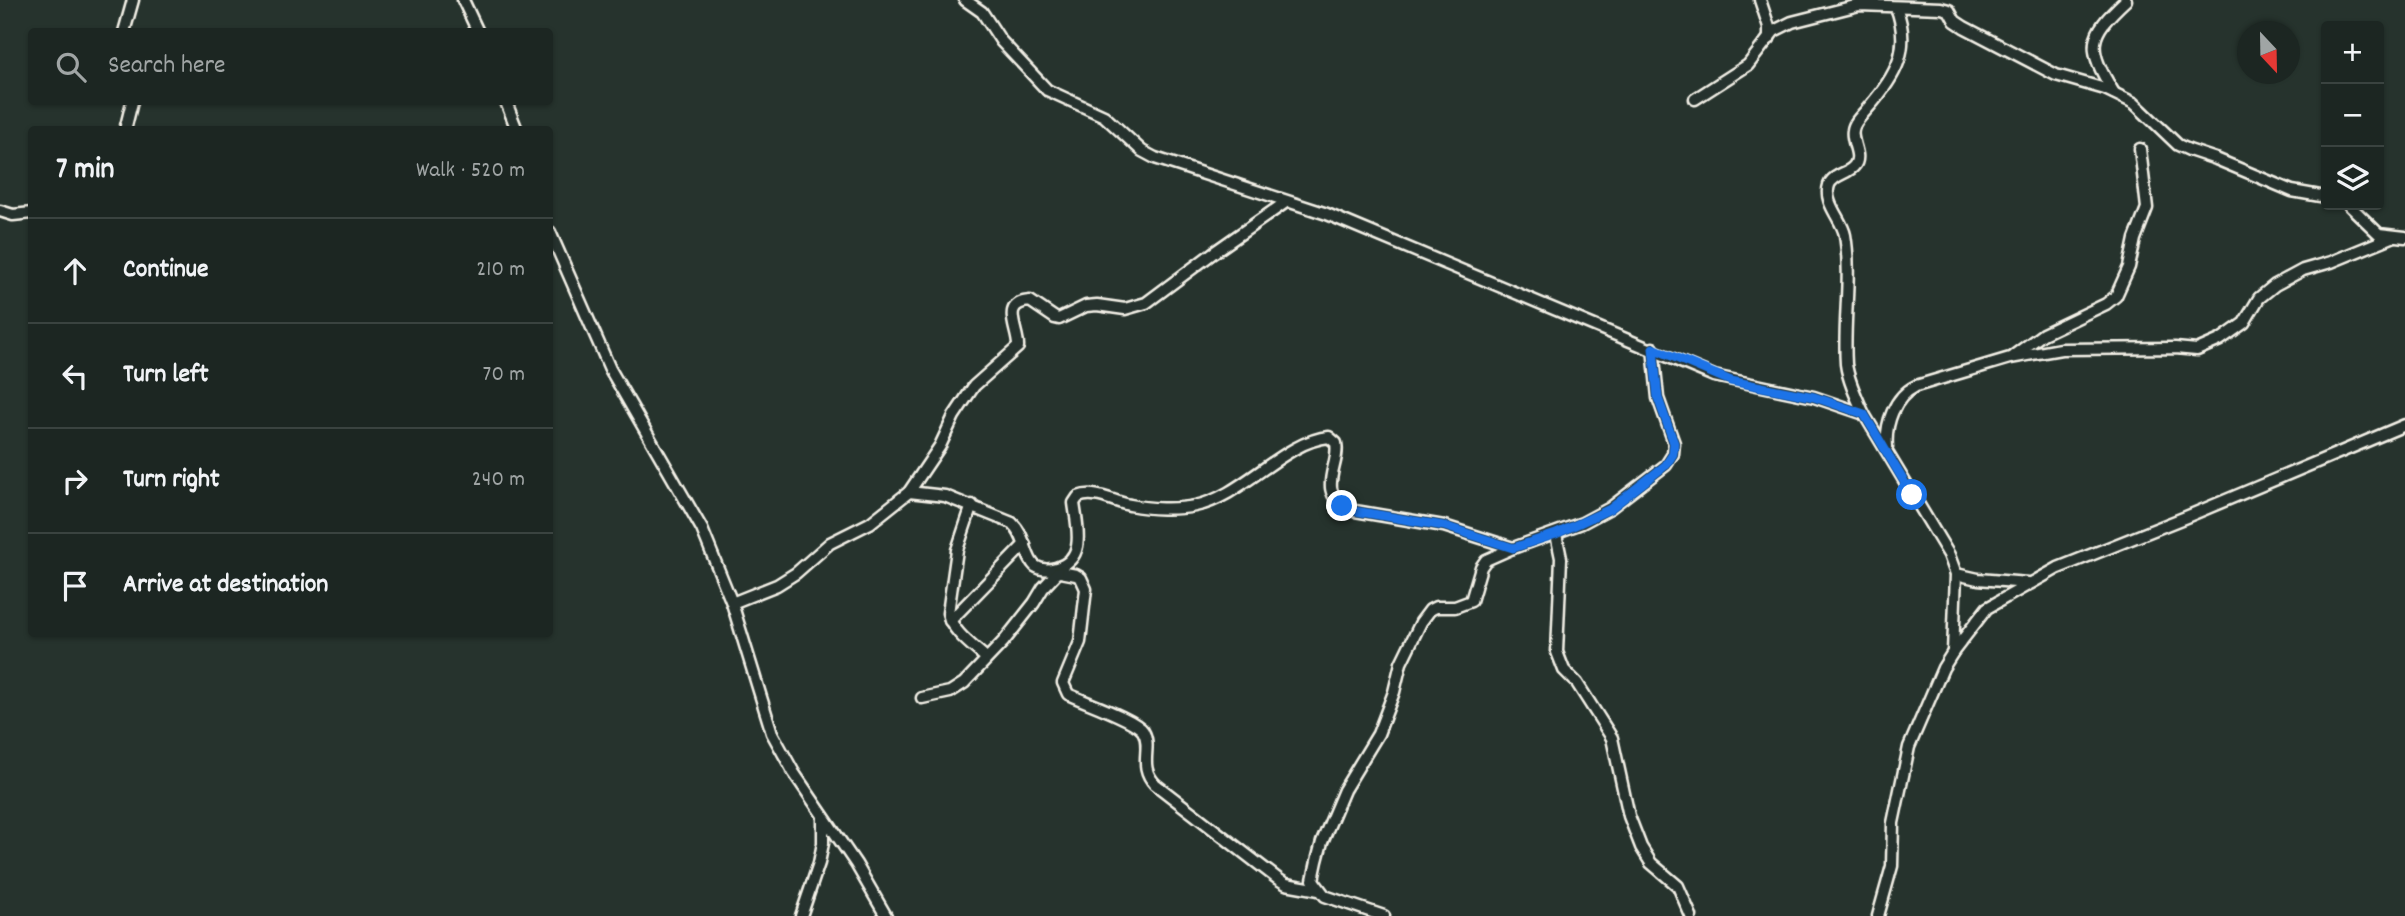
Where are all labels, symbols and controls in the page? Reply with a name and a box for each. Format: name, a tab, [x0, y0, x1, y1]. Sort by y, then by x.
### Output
north arrow	[2237, 21, 2300, 84]
map controls	[2321, 21, 2384, 210]
button: +	[2321, 21, 2384, 84]
search box	[28, 28, 553, 105]
icon: search	[52, 48, 90, 86]
text: Search here	[108, 48, 226, 85]
button: −	[2321, 84, 2384, 147]
button: layers	[2321, 147, 2384, 210]
text: 7 min	[56, 150, 114, 193]
text: Walk · 520 m	[416, 155, 525, 188]
icon: ahead	[56, 252, 94, 290]
text: Continue	[123, 252, 208, 289]
text: 210 m	[476, 254, 525, 287]
icon: left	[56, 357, 94, 395]
text: Turn left	[123, 357, 209, 394]
text: 70 m	[483, 359, 525, 392]
icon: right	[56, 462, 94, 500]
text: Turn right	[123, 462, 220, 499]
text: 240 m	[472, 464, 525, 497]
route start	[1896, 479, 1927, 510]
route end	[1326, 490, 1357, 521]
icon: arrive	[56, 567, 94, 605]
text: Arrive at destination	[123, 567, 328, 604]

